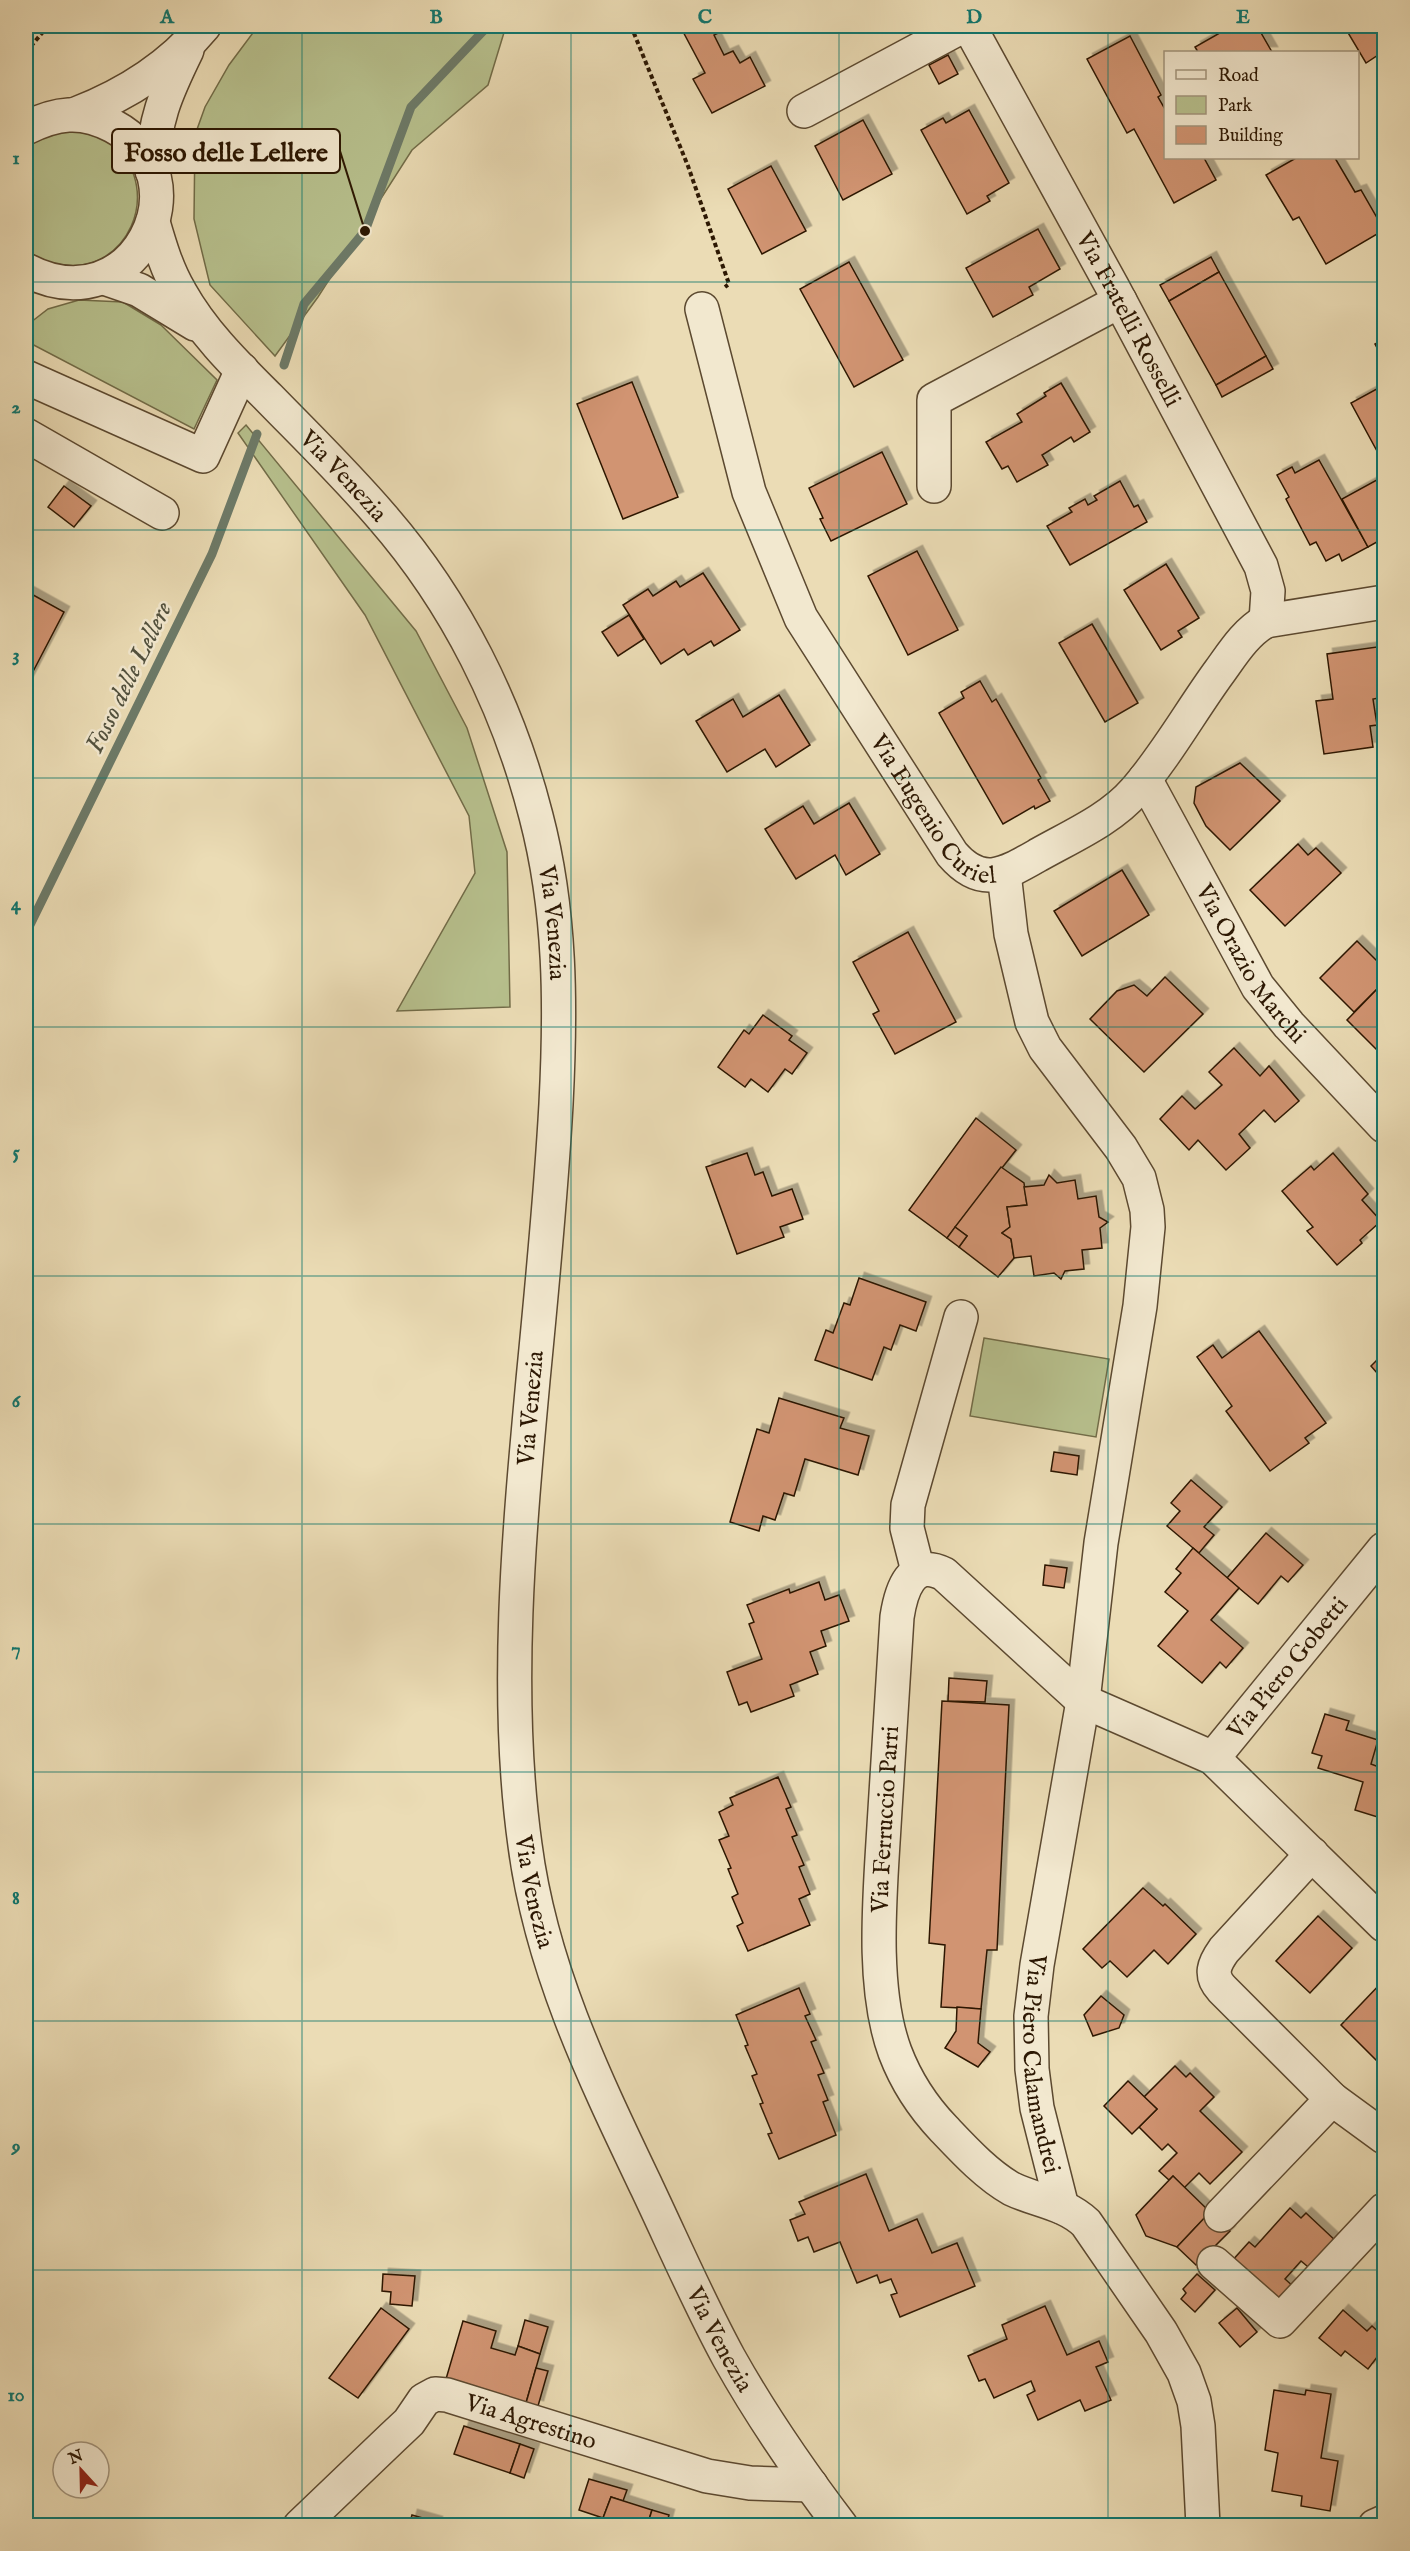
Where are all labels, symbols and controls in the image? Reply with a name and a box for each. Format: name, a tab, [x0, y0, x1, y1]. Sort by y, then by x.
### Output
text: A	[159, 5, 175, 30]
text: B	[429, 5, 443, 30]
text: C	[698, 5, 712, 30]
text: D	[966, 5, 982, 30]
text: E	[1236, 5, 1250, 30]
legend	[1164, 51, 1359, 159]
text: Road	[1218, 65, 1259, 88]
text: Park	[1218, 95, 1253, 118]
text: Building	[1218, 125, 1283, 148]
callout: Fosso delle Lellere	[112, 129, 340, 173]
text: Fosso delle Lellere	[124, 137, 328, 170]
text: 1	[12, 146, 20, 171]
street label: Via Fratelli Rosselli	[1068, 226, 1188, 413]
text: 2	[11, 395, 21, 420]
street label: Via Venezia	[291, 423, 394, 530]
water label: Fosso delle Lellere	[78, 596, 180, 759]
text: 3	[12, 643, 20, 668]
street label: Via Eugenio Curiel	[862, 728, 998, 892]
street label: Via Venezia	[530, 863, 572, 981]
street label: Via Orazio Marchi	[1187, 878, 1312, 1051]
text: 4	[11, 892, 22, 917]
text: 5	[12, 1140, 20, 1165]
street label: Via Venezia	[511, 1349, 552, 1468]
text: 6	[12, 1389, 22, 1414]
street label: Via Piero Gobetti	[1220, 1591, 1356, 1747]
text: 7	[11, 1637, 21, 1662]
street label: Via Ferruccio Parri	[865, 1725, 907, 1914]
street label: Via Venezia	[507, 1832, 561, 1953]
text: 8	[12, 1886, 20, 1911]
street label: Via Piero Calamandrei	[1014, 1951, 1067, 2177]
text: 9	[11, 2134, 21, 2159]
street label: Via Venezia	[678, 2281, 760, 2399]
text: 10	[7, 2383, 25, 2408]
street label: Via Agrestino	[460, 2387, 600, 2458]
north arrow	[51, 2440, 111, 2500]
text: N	[65, 2446, 86, 2470]

